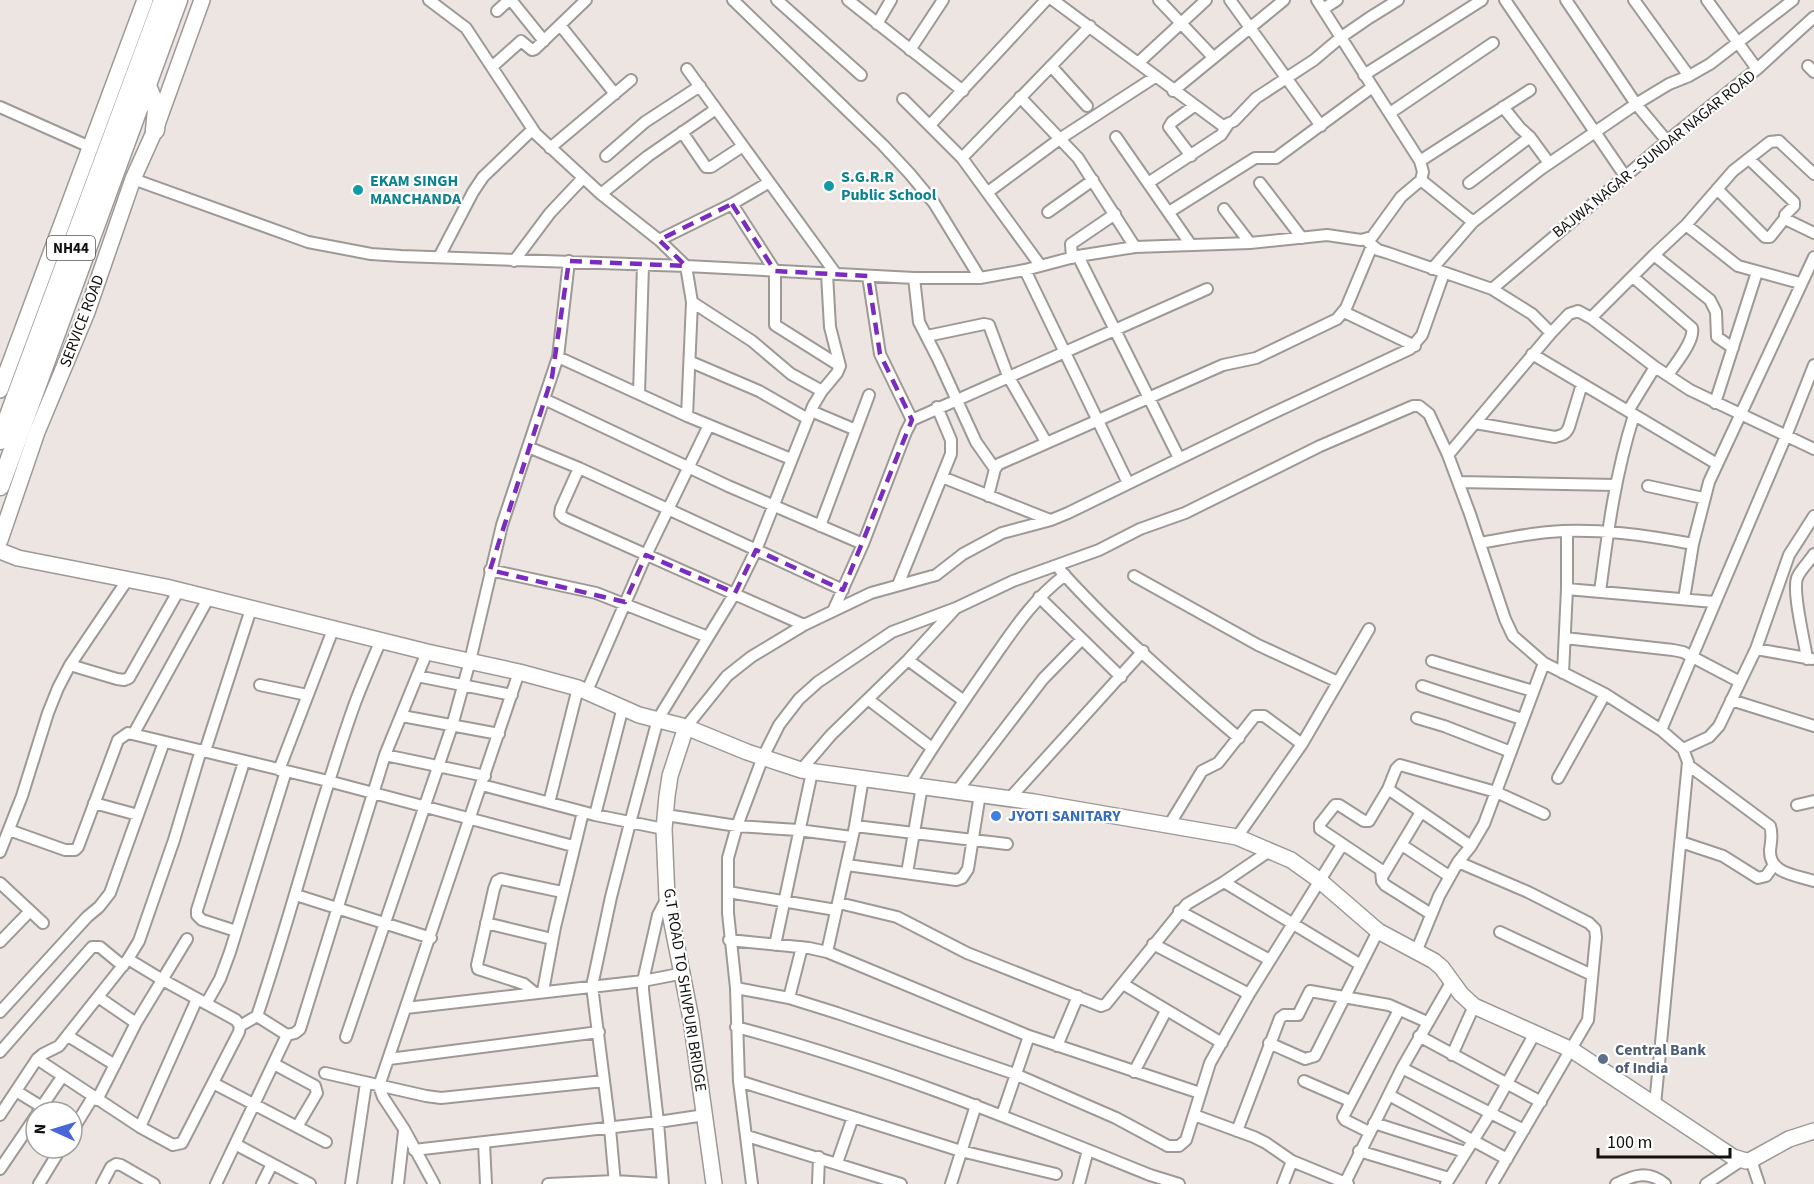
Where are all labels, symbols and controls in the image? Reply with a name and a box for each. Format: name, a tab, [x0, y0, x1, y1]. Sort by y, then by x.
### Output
street label: BAJWA NAGAR - SUNDAR NAGAR ROAD	[1548, 65, 1760, 243]
place label: S.G.R.R Public School	[841, 166, 937, 206]
place label: EKAM SINGH MANCHANDA	[370, 170, 462, 210]
marker: S.G.R.R Public School	[822, 179, 836, 193]
marker: EKAM SINGH MANCHANDA	[351, 183, 365, 197]
road number: NH44	[47, 236, 95, 260]
street label: SERVICE ROAD	[54, 271, 110, 370]
place label: JYOTI SANITARY	[1008, 805, 1121, 827]
marker: JYOTI SANITARY	[989, 809, 1003, 823]
street label: G.T ROAD TO SHIVPURI BRIDGE	[658, 887, 712, 1093]
place label: Central Bank of India	[1615, 1039, 1706, 1079]
marker: Central Bank of India	[1596, 1052, 1610, 1066]
north arrow	[24, 1100, 84, 1160]
scale bar	[1598, 1121, 1730, 1159]
text: N	[29, 1123, 51, 1135]
text: 100 m	[1607, 1130, 1652, 1155]

